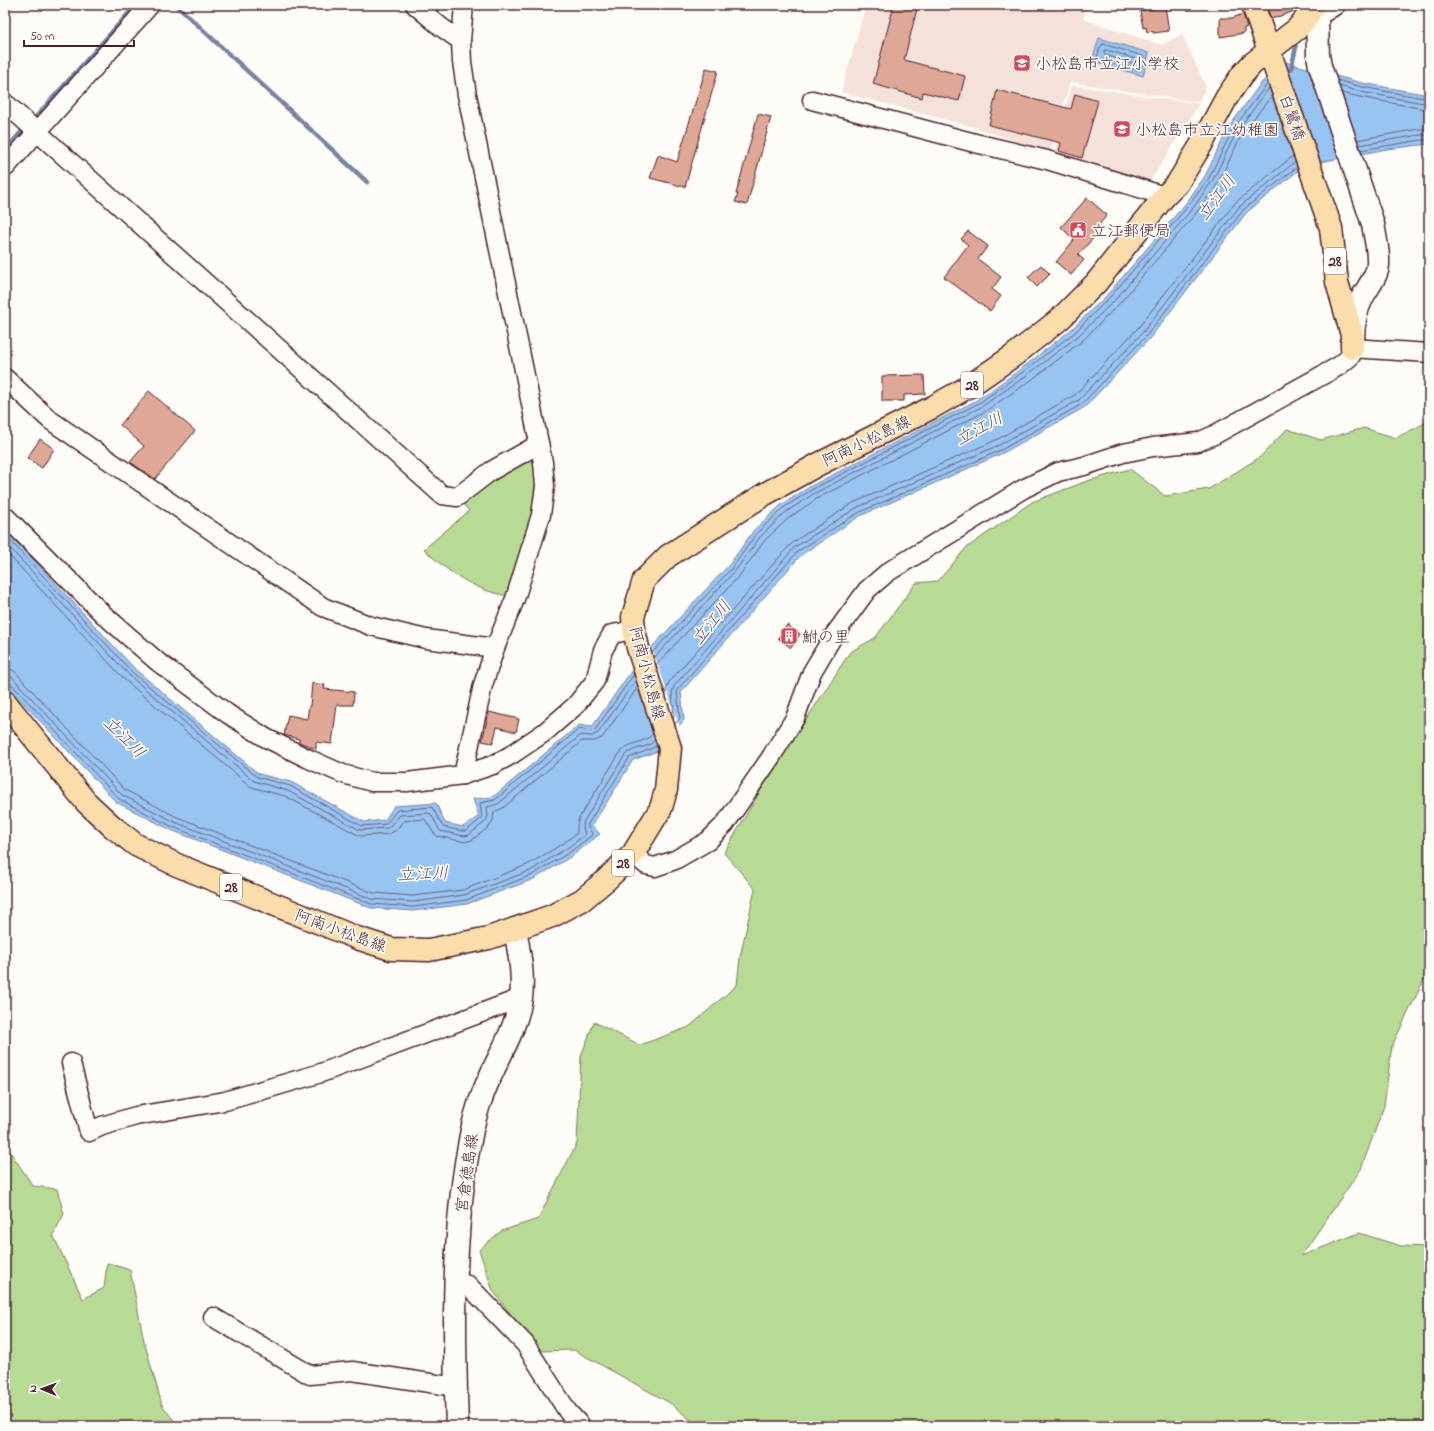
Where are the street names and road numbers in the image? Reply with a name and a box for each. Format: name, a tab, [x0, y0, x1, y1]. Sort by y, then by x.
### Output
street label: 白鷺橋	[1272, 91, 1310, 144]
road number: 28	[1324, 248, 1346, 274]
road number: 28	[961, 372, 983, 398]
street label: 阿南小松島線	[818, 410, 915, 474]
street label: 阿南小松島線	[622, 624, 670, 723]
road number: 28	[612, 850, 634, 876]
road number: 28	[220, 874, 242, 900]
street label: 阿南小松島線	[291, 904, 390, 960]
street label: 宮倉徳島線	[451, 1132, 485, 1215]

